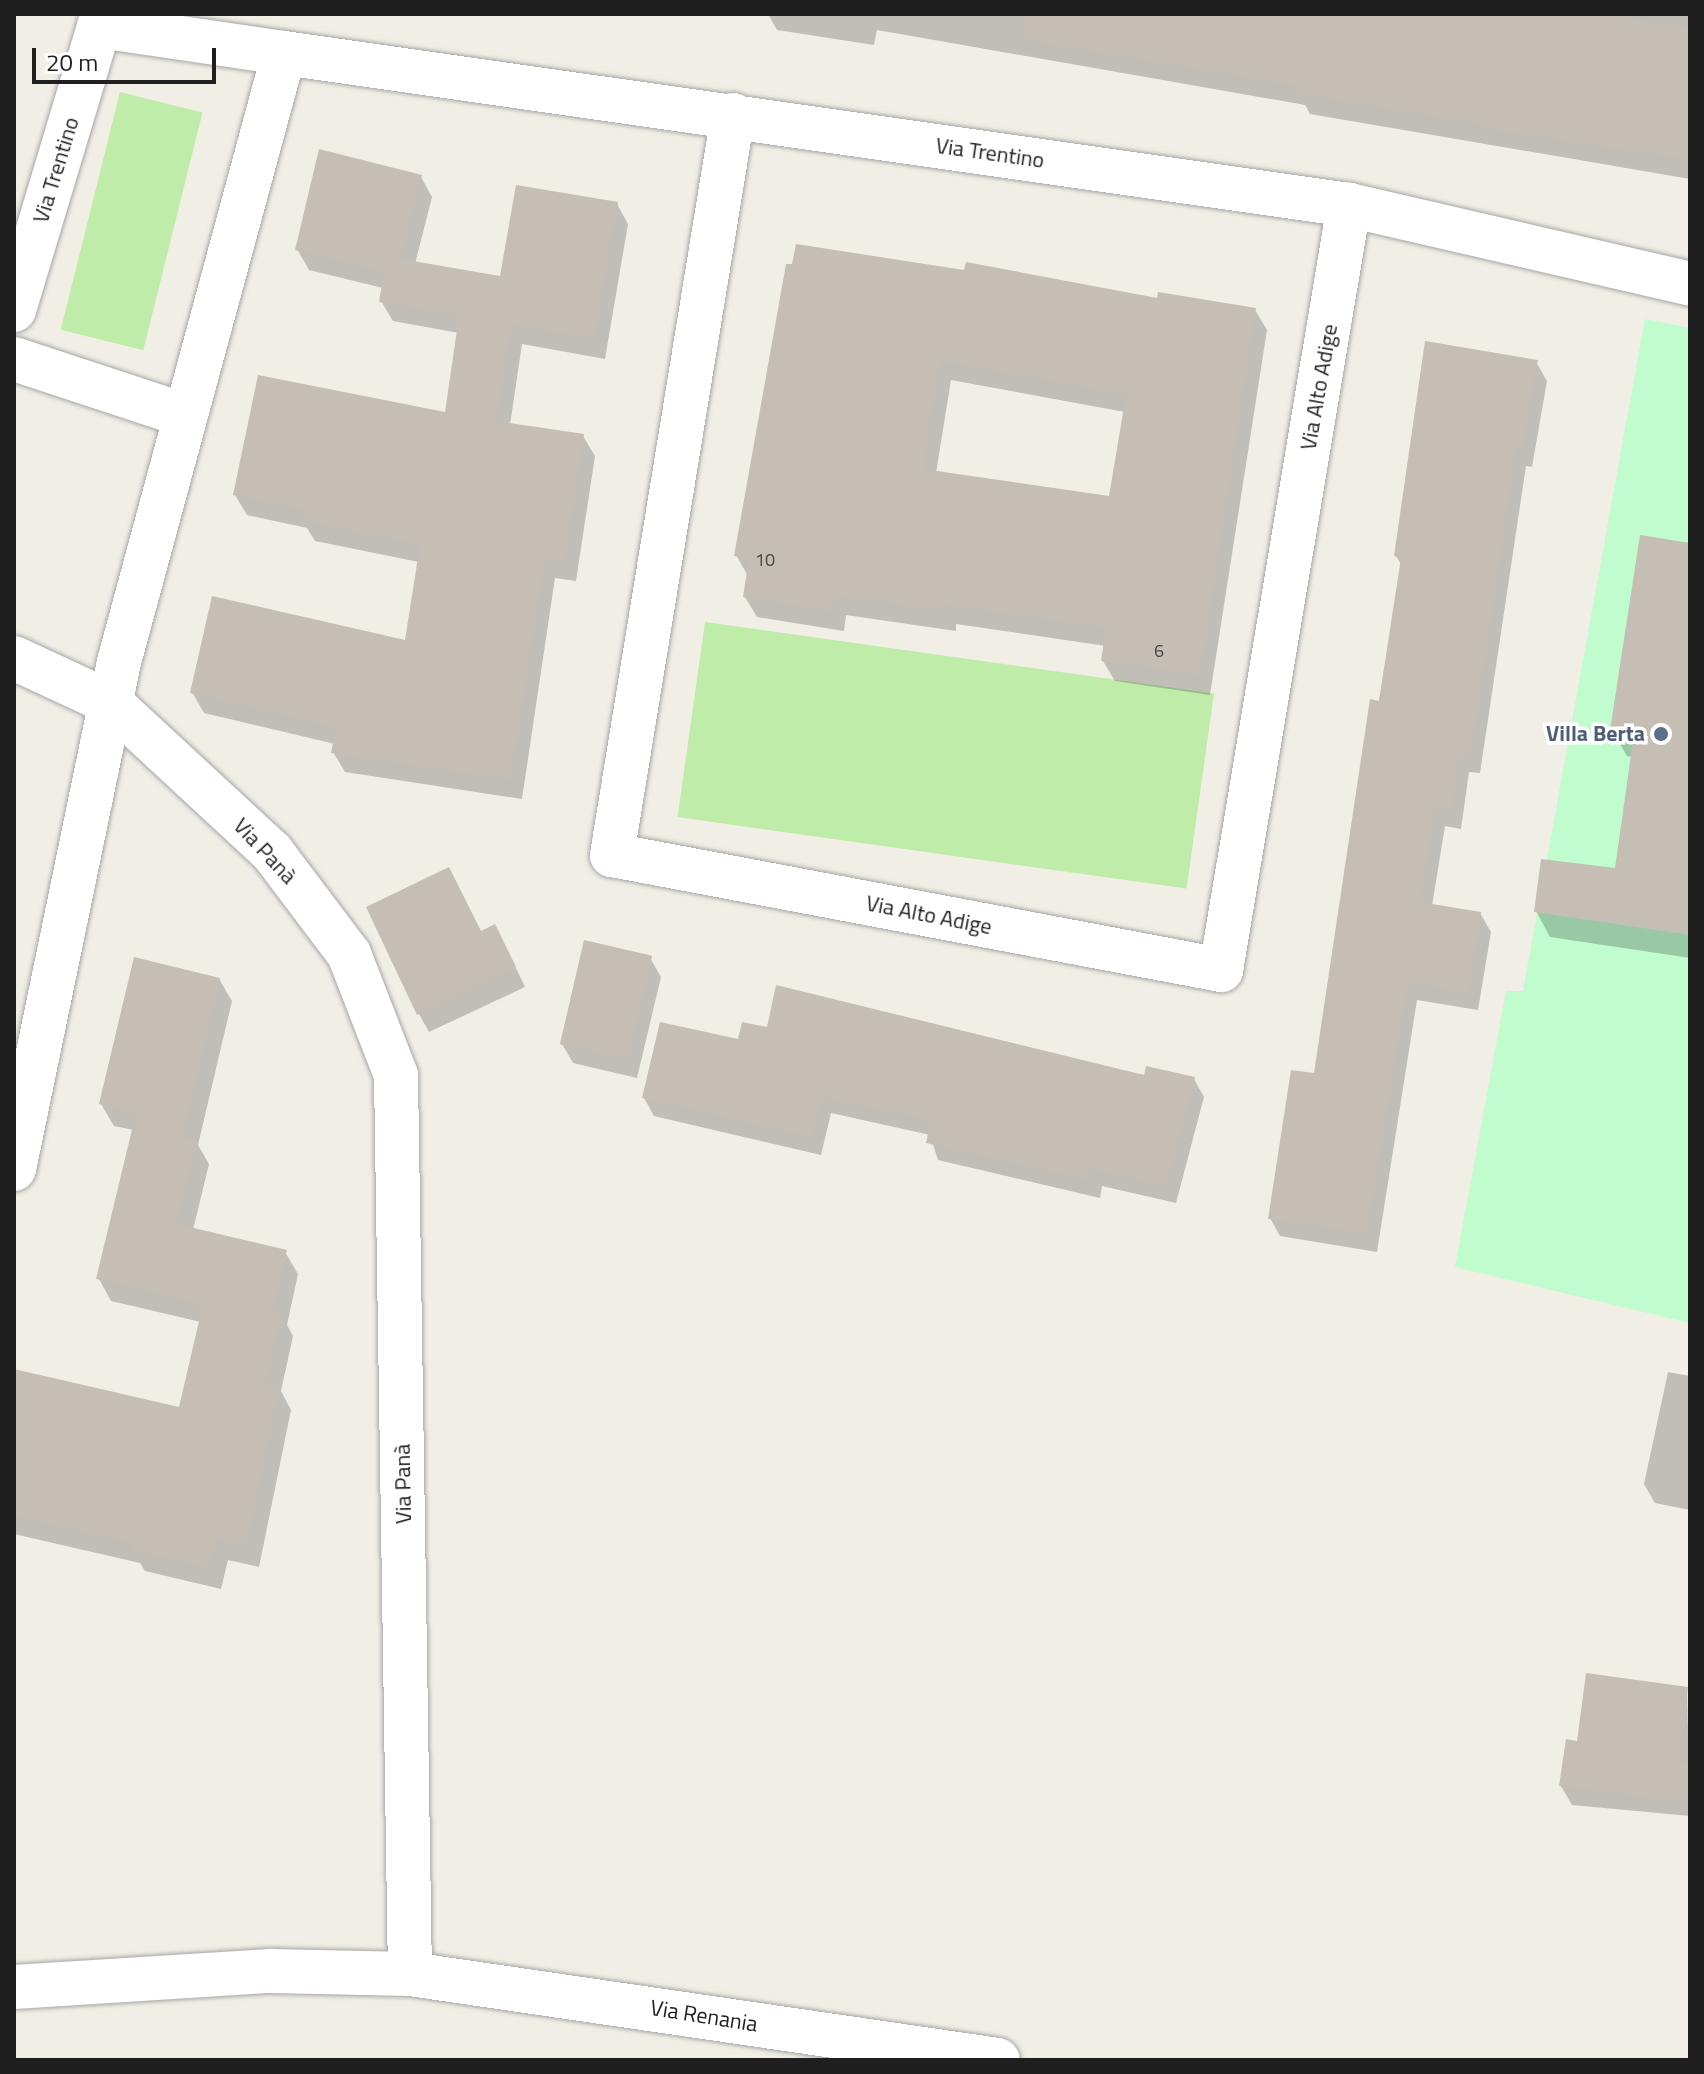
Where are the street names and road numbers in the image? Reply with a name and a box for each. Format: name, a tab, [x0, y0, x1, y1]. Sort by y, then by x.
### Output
street label: Via Trentino	[27, 114, 85, 226]
street label: Via Trentino	[934, 132, 1046, 174]
street label: Via Alto Adige	[1295, 322, 1343, 452]
street label: Via Panà	[228, 813, 302, 889]
street label: Via Alto Adige	[864, 890, 994, 940]
street label: Via Panà	[389, 1444, 417, 1524]
street label: Via Renania	[648, 1994, 760, 2038]

